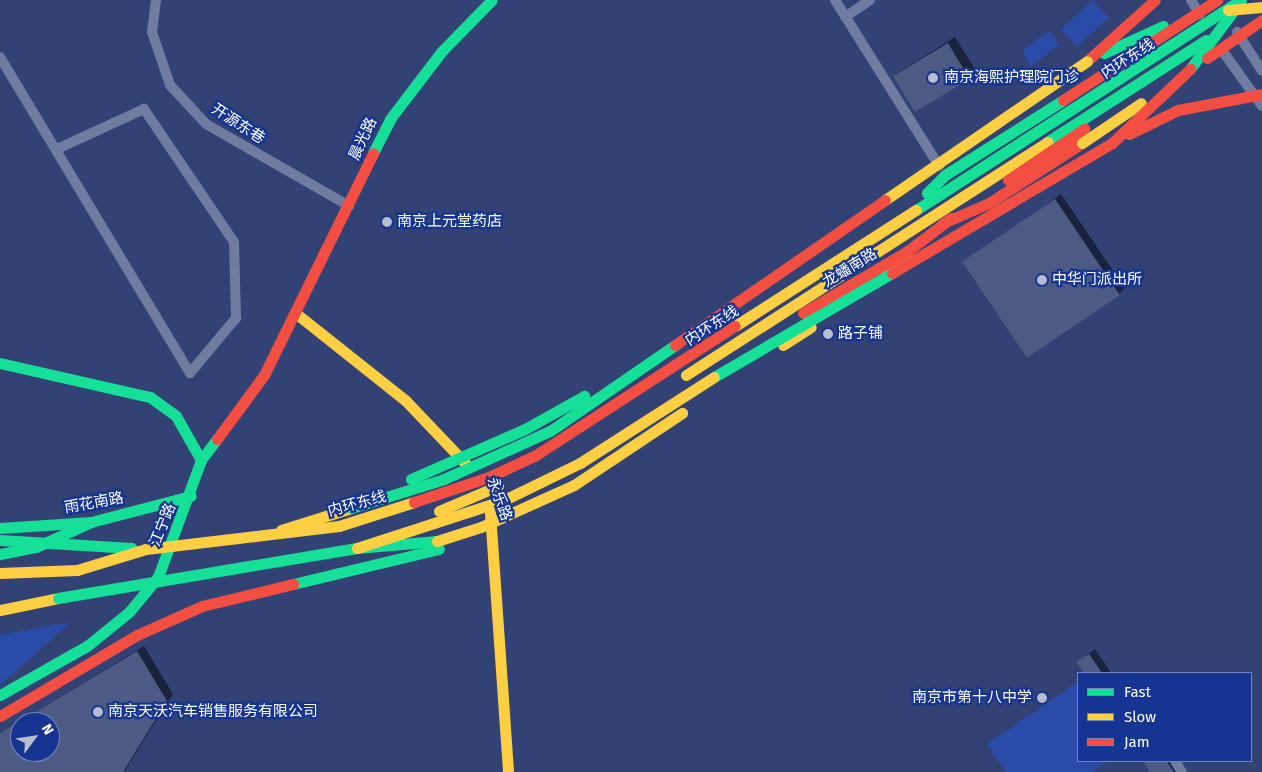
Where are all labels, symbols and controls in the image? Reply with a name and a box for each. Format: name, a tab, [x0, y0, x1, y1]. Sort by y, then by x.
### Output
street label: 内环东线	[1098, 35, 1158, 83]
place label: 南京海熙护理院门诊	[944, 69, 1079, 87]
marker: 南京海熙护理院门诊	[926, 71, 940, 85]
street label: 开源东巷	[208, 100, 268, 148]
street label: 晨光路	[345, 115, 381, 163]
place label: 南京上元堂药店	[397, 213, 502, 231]
marker: 南京上元堂药店	[381, 216, 393, 228]
street label: 龙蟠南路	[820, 245, 880, 291]
place label: 中华门派出所	[1052, 271, 1142, 289]
marker: 中华门派出所	[1036, 274, 1048, 286]
street label: 内环东线	[682, 302, 742, 350]
place label: 路子铺	[838, 325, 883, 343]
marker: 路子铺	[822, 328, 834, 340]
street label: 永乐路	[483, 475, 515, 523]
street label: 内环东线	[326, 488, 388, 520]
street label: 雨花南路	[63, 489, 125, 517]
street label: 江宁路	[146, 501, 180, 549]
legend	[1077, 672, 1252, 762]
text: Fast	[1124, 683, 1151, 701]
place label: 南京市第十八中学	[912, 689, 1032, 707]
marker: 南京市第十八中学	[1036, 692, 1048, 704]
place label: 南京天沃汽车销售服务有限公司	[108, 703, 318, 721]
marker: 南京天沃汽车销售服务有限公司	[92, 706, 104, 718]
text: Slow	[1124, 708, 1156, 726]
north arrow	[10, 712, 60, 762]
text: N	[38, 721, 57, 738]
text: Jam	[1124, 733, 1150, 751]

